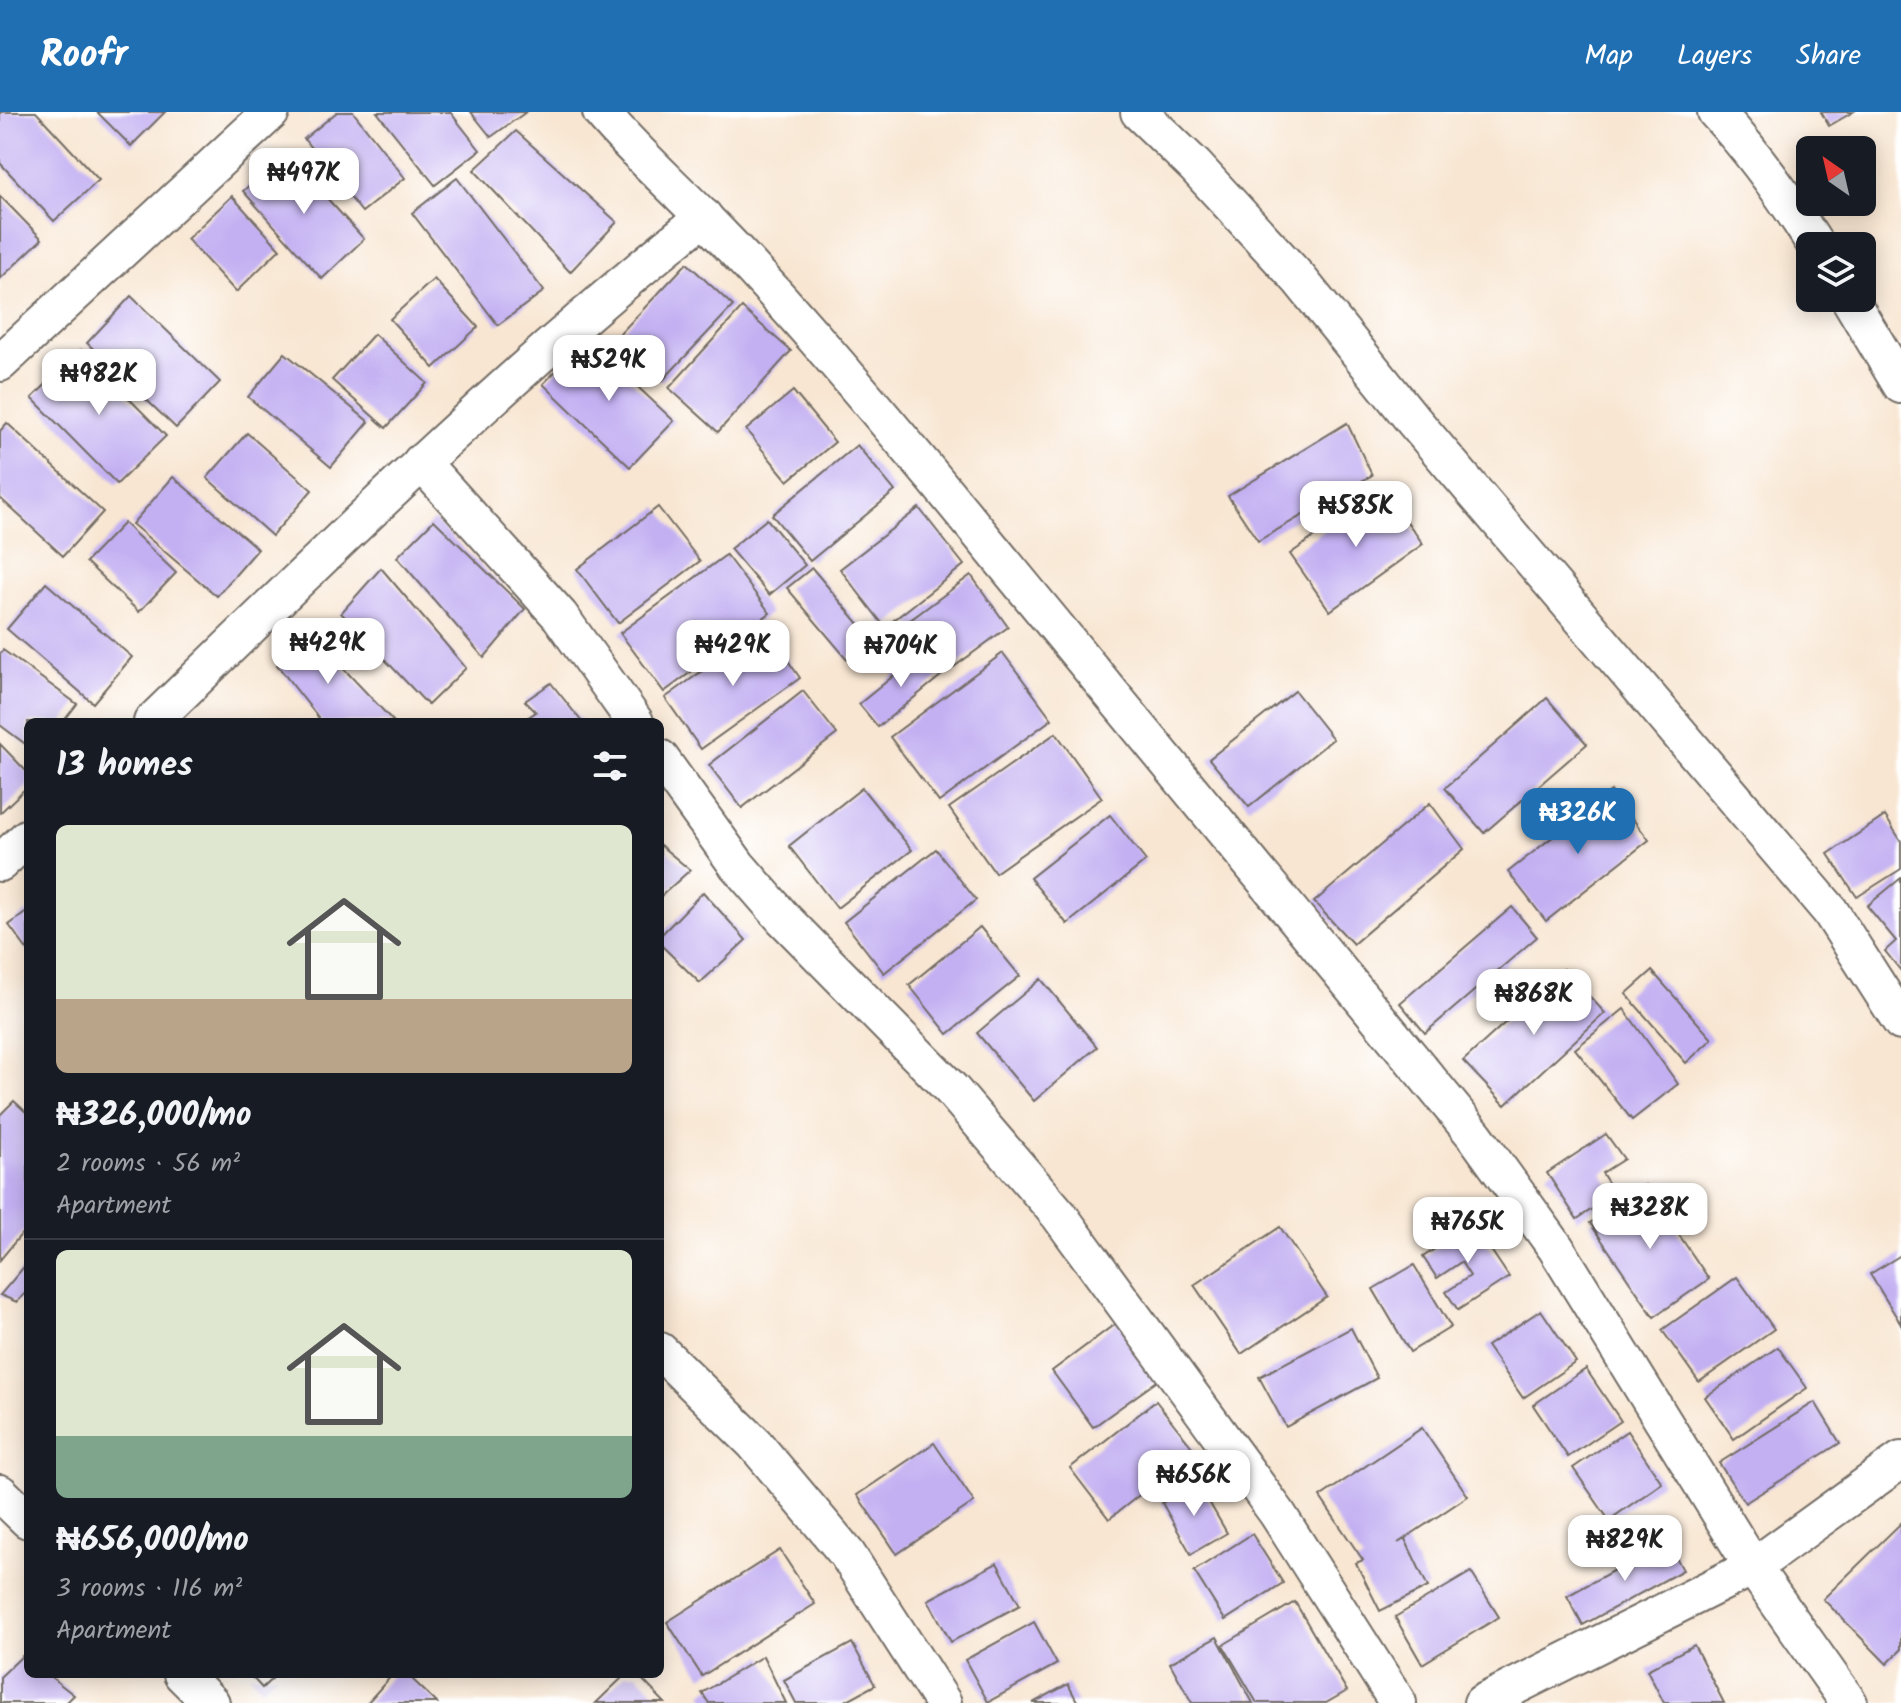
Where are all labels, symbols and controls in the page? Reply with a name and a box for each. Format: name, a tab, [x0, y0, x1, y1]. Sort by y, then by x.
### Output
text: Roofr	[40, 26, 128, 86]
text: Map	[1584, 34, 1633, 79]
text: Layers	[1677, 34, 1752, 79]
text: Share	[1796, 34, 1861, 79]
north arrow	[1796, 136, 1876, 216]
map controls	[1796, 136, 1876, 312]
pin: ₦497K	[248, 148, 360, 216]
text: ₦497K	[267, 153, 341, 195]
button: layers	[1796, 232, 1876, 312]
pin: ₦529K	[553, 335, 665, 403]
text: ₦529K	[571, 340, 647, 382]
pin: ₦982K	[43, 349, 155, 417]
text: ₦982K	[60, 354, 138, 396]
pin: ₦585K	[1300, 481, 1412, 549]
text: ₦585K	[1318, 486, 1394, 528]
pin: ₦429K	[272, 618, 384, 686]
pin: ₦429K	[677, 620, 789, 688]
pin: ₦704K	[845, 621, 957, 689]
text: ₦429K	[290, 623, 366, 665]
text: ₦429K	[695, 625, 771, 667]
text: ₦704K	[864, 626, 938, 668]
text: 13 homes	[56, 739, 193, 793]
icon: filters	[588, 744, 632, 788]
pin: ₦326K	[1522, 788, 1634, 856]
text: ₦326K	[1539, 793, 1617, 835]
icon: home	[272, 877, 416, 1021]
pin: ₦868K	[1478, 969, 1590, 1037]
text: ₦868K	[1494, 974, 1574, 1016]
text: ₦326,000/mo	[56, 1089, 252, 1143]
text: 2 rooms · 56 m²	[56, 1143, 240, 1185]
pin: ₦328K	[1594, 1183, 1706, 1251]
text: Apartment	[56, 1185, 171, 1227]
text: ₦328K	[1610, 1188, 1690, 1230]
pin: ₦765K	[1412, 1197, 1524, 1265]
text: ₦765K	[1431, 1202, 1505, 1244]
icon: home	[272, 1302, 416, 1446]
pin: ₦656K	[1138, 1450, 1250, 1518]
text: ₦656K	[1156, 1455, 1232, 1497]
text: ₦656,000/mo	[56, 1514, 249, 1568]
pin: ₦829K	[1569, 1515, 1681, 1583]
text: ₦829K	[1586, 1520, 1664, 1562]
text: 3 rooms · 116 m²	[56, 1568, 242, 1610]
text: Apartment	[56, 1610, 171, 1652]

